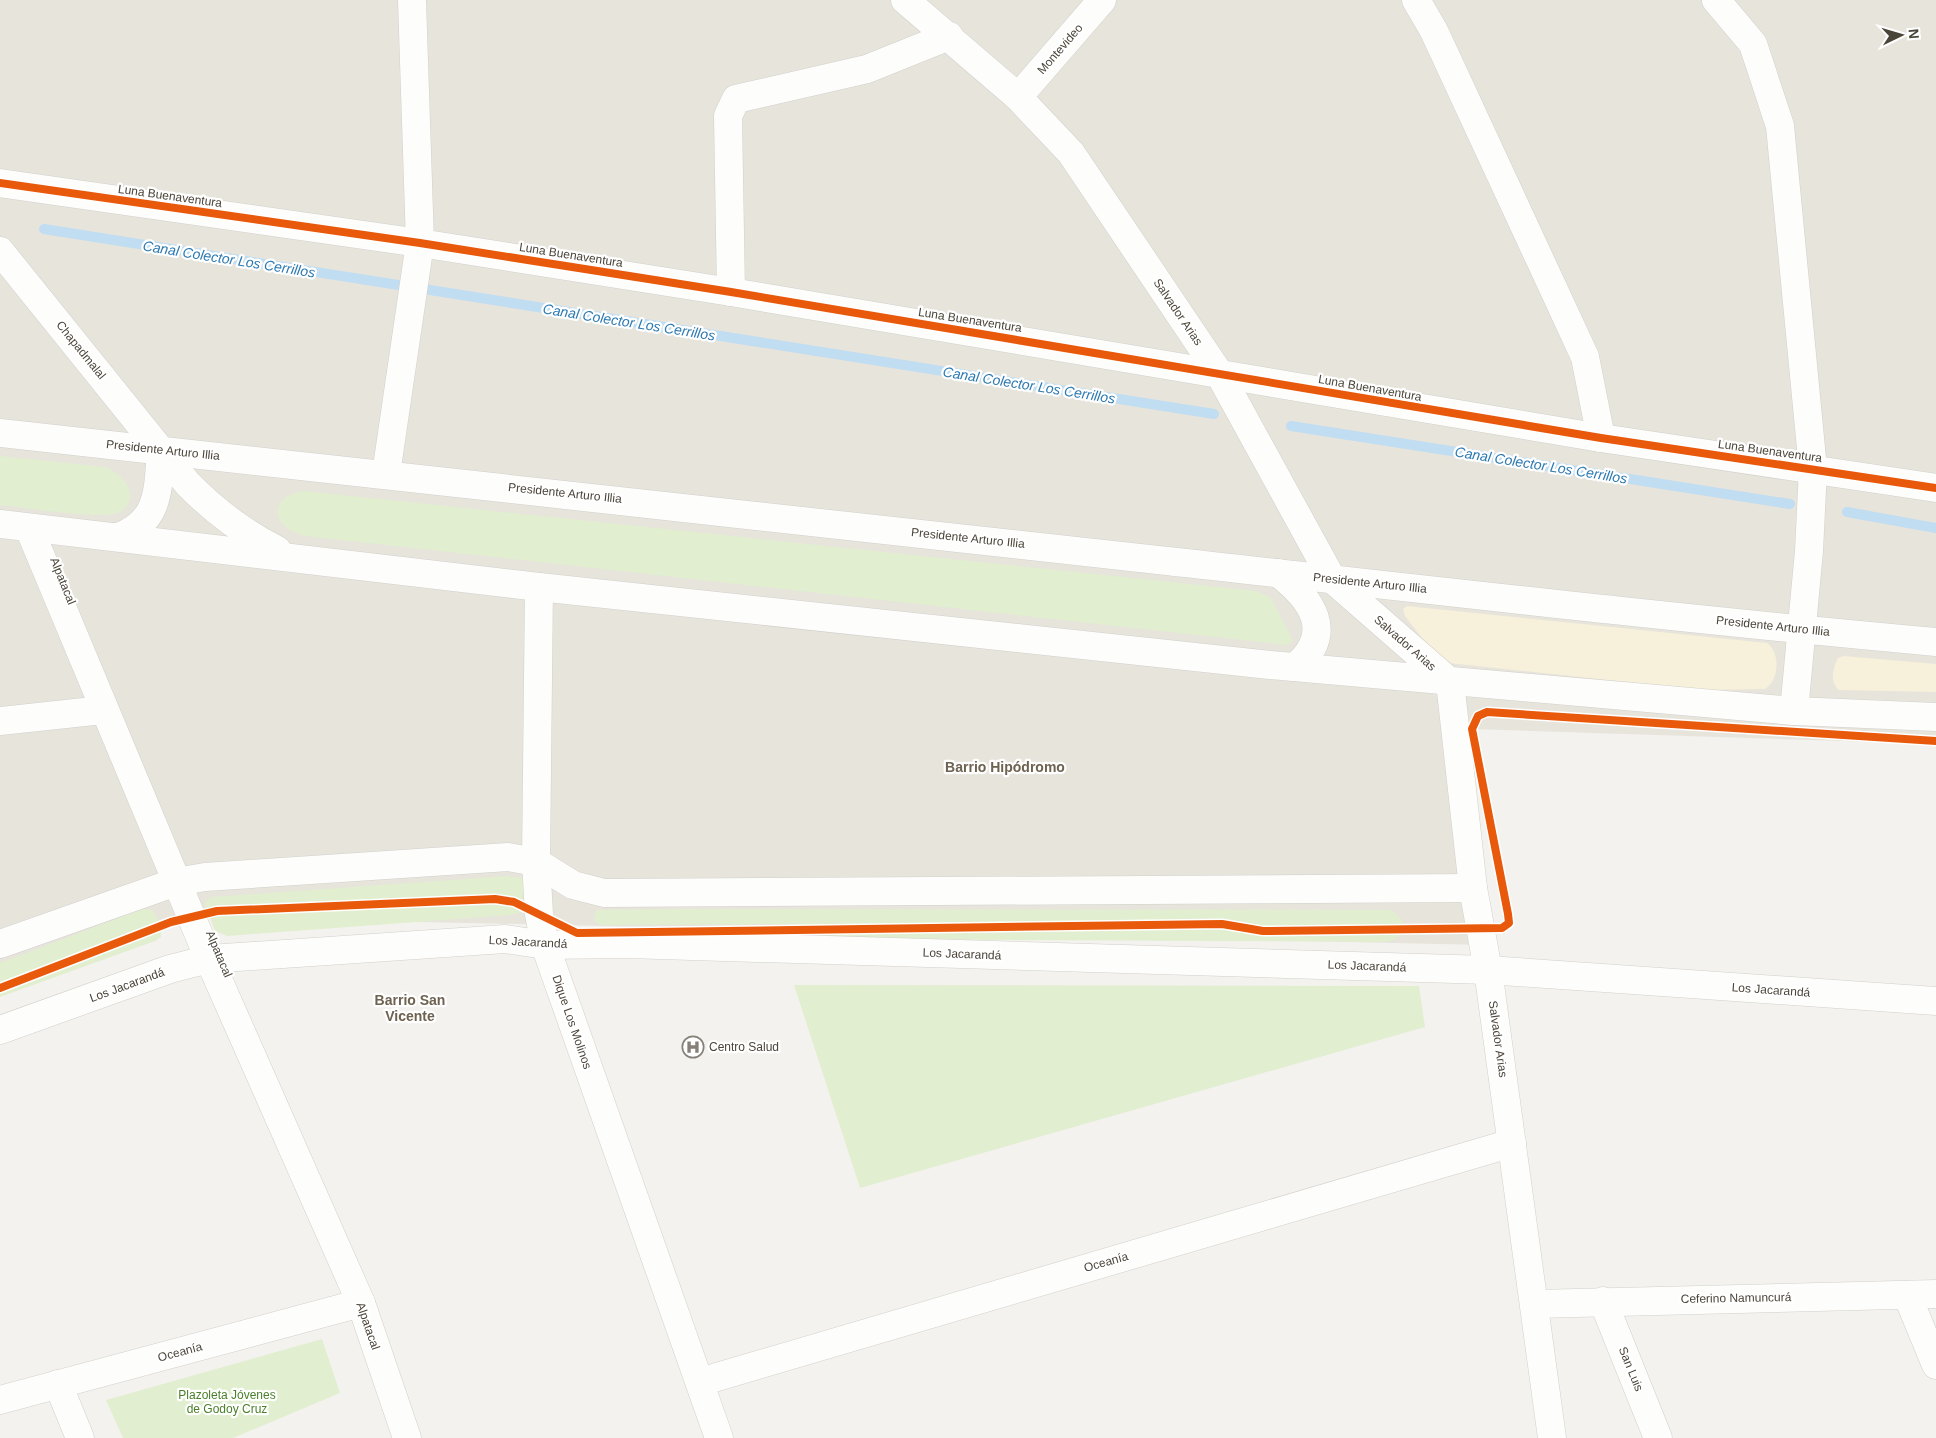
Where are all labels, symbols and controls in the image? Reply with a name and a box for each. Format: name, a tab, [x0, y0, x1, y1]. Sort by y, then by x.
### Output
north arrow	[1876, 10, 1926, 60]
street label: Montevideo	[1034, 21, 1086, 77]
text: N	[1906, 28, 1922, 40]
street label: Luna Buenaventura	[117, 182, 223, 210]
water label: Canal Colector Los Cerrillos	[142, 237, 316, 281]
street label: Luna Buenaventura	[518, 240, 624, 270]
street label: Salvador Arias	[1151, 276, 1205, 348]
water label: Canal Colector Los Cerrillos	[542, 300, 716, 344]
street label: Luna Buenaventura	[917, 305, 1023, 335]
street label: Chapadmalal	[53, 318, 109, 382]
water label: Canal Colector Los Cerrillos	[942, 363, 1116, 407]
street label: Luna Buenaventura	[1317, 372, 1423, 404]
street label: Presidente Arturo Illia	[106, 437, 221, 463]
street label: Luna Buenaventura	[1717, 437, 1823, 465]
water label: Canal Colector Los Cerrillos	[1454, 443, 1628, 487]
street label: Presidente Arturo Illia	[508, 480, 623, 506]
street label: Presidente Arturo Illia	[911, 525, 1026, 551]
street label: Alpatacal	[47, 555, 79, 607]
street label: Presidente Arturo Illia	[1313, 570, 1428, 596]
street label: Salvador Arias	[1371, 612, 1439, 674]
street label: Presidente Arturo Illia	[1716, 613, 1831, 639]
district label: Barrio Hipódromo	[945, 759, 1065, 775]
street label: Alpatacal	[203, 929, 235, 979]
street label: Los Jacarandá	[488, 933, 568, 951]
street label: Los Jacarandá	[922, 946, 1002, 962]
street label: Los Jacarandá	[1327, 958, 1407, 974]
street label: Los Jacarandá	[88, 965, 167, 1005]
street label: Dique Los Molinos	[549, 973, 595, 1071]
street label: Los Jacarandá	[1731, 980, 1811, 1000]
district label: Barrio San Vicente	[375, 992, 445, 1024]
street label: Salvador Arias	[1486, 1000, 1510, 1078]
hospital icon: Centro Salud	[681, 1035, 705, 1059]
place label: Centro Salud	[709, 1040, 779, 1054]
street label: Oceanía	[1082, 1249, 1130, 1275]
street label: Ceferino Namuncurá	[1681, 1290, 1792, 1306]
street label: Alpatacal	[353, 1300, 383, 1352]
street label: Oceanía	[156, 1339, 204, 1365]
street label: San Luis	[1616, 1345, 1646, 1393]
park label: Plazoleta Jóvenes de Godoy Cruz	[178, 1388, 276, 1416]

